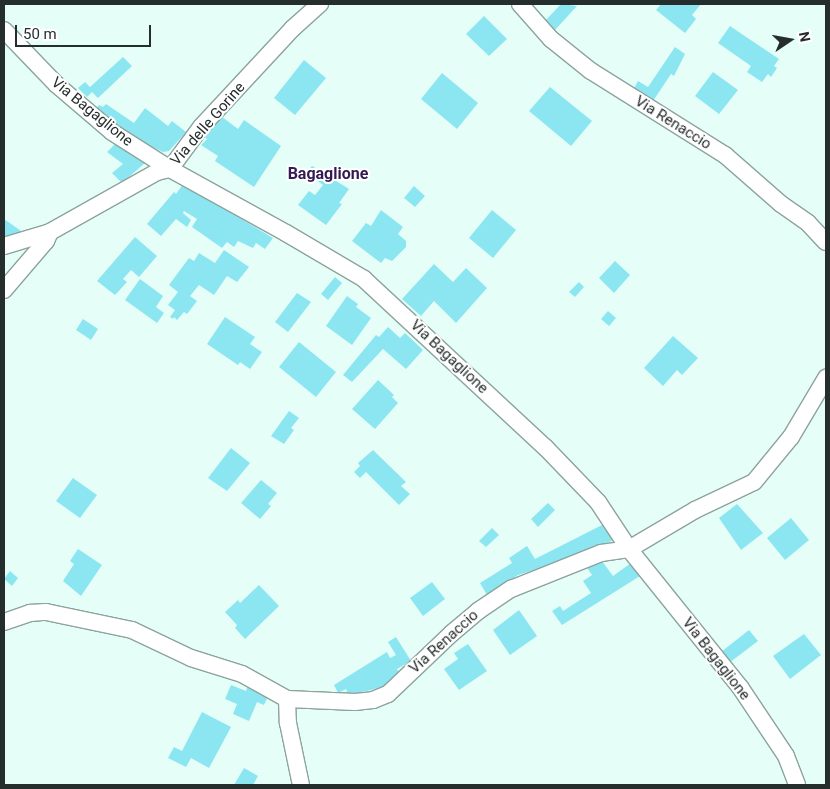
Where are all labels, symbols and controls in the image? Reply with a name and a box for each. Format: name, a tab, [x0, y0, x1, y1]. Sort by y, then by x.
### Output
scale bar	[18, 15, 154, 47]
north arrow	[765, 15, 815, 65]
text: 50 m	[23, 25, 57, 43]
text: N	[796, 30, 814, 43]
street label: Via Bagaglione	[48, 74, 136, 150]
street label: Via delle Gorine	[167, 79, 249, 169]
street label: Via Renaccio	[632, 92, 714, 154]
district label: Bagaglione	[288, 164, 368, 184]
street label: Via Bagaglione	[406, 316, 492, 398]
street label: Via Renaccio	[406, 606, 482, 678]
street label: Via Bagaglione	[678, 614, 754, 704]

